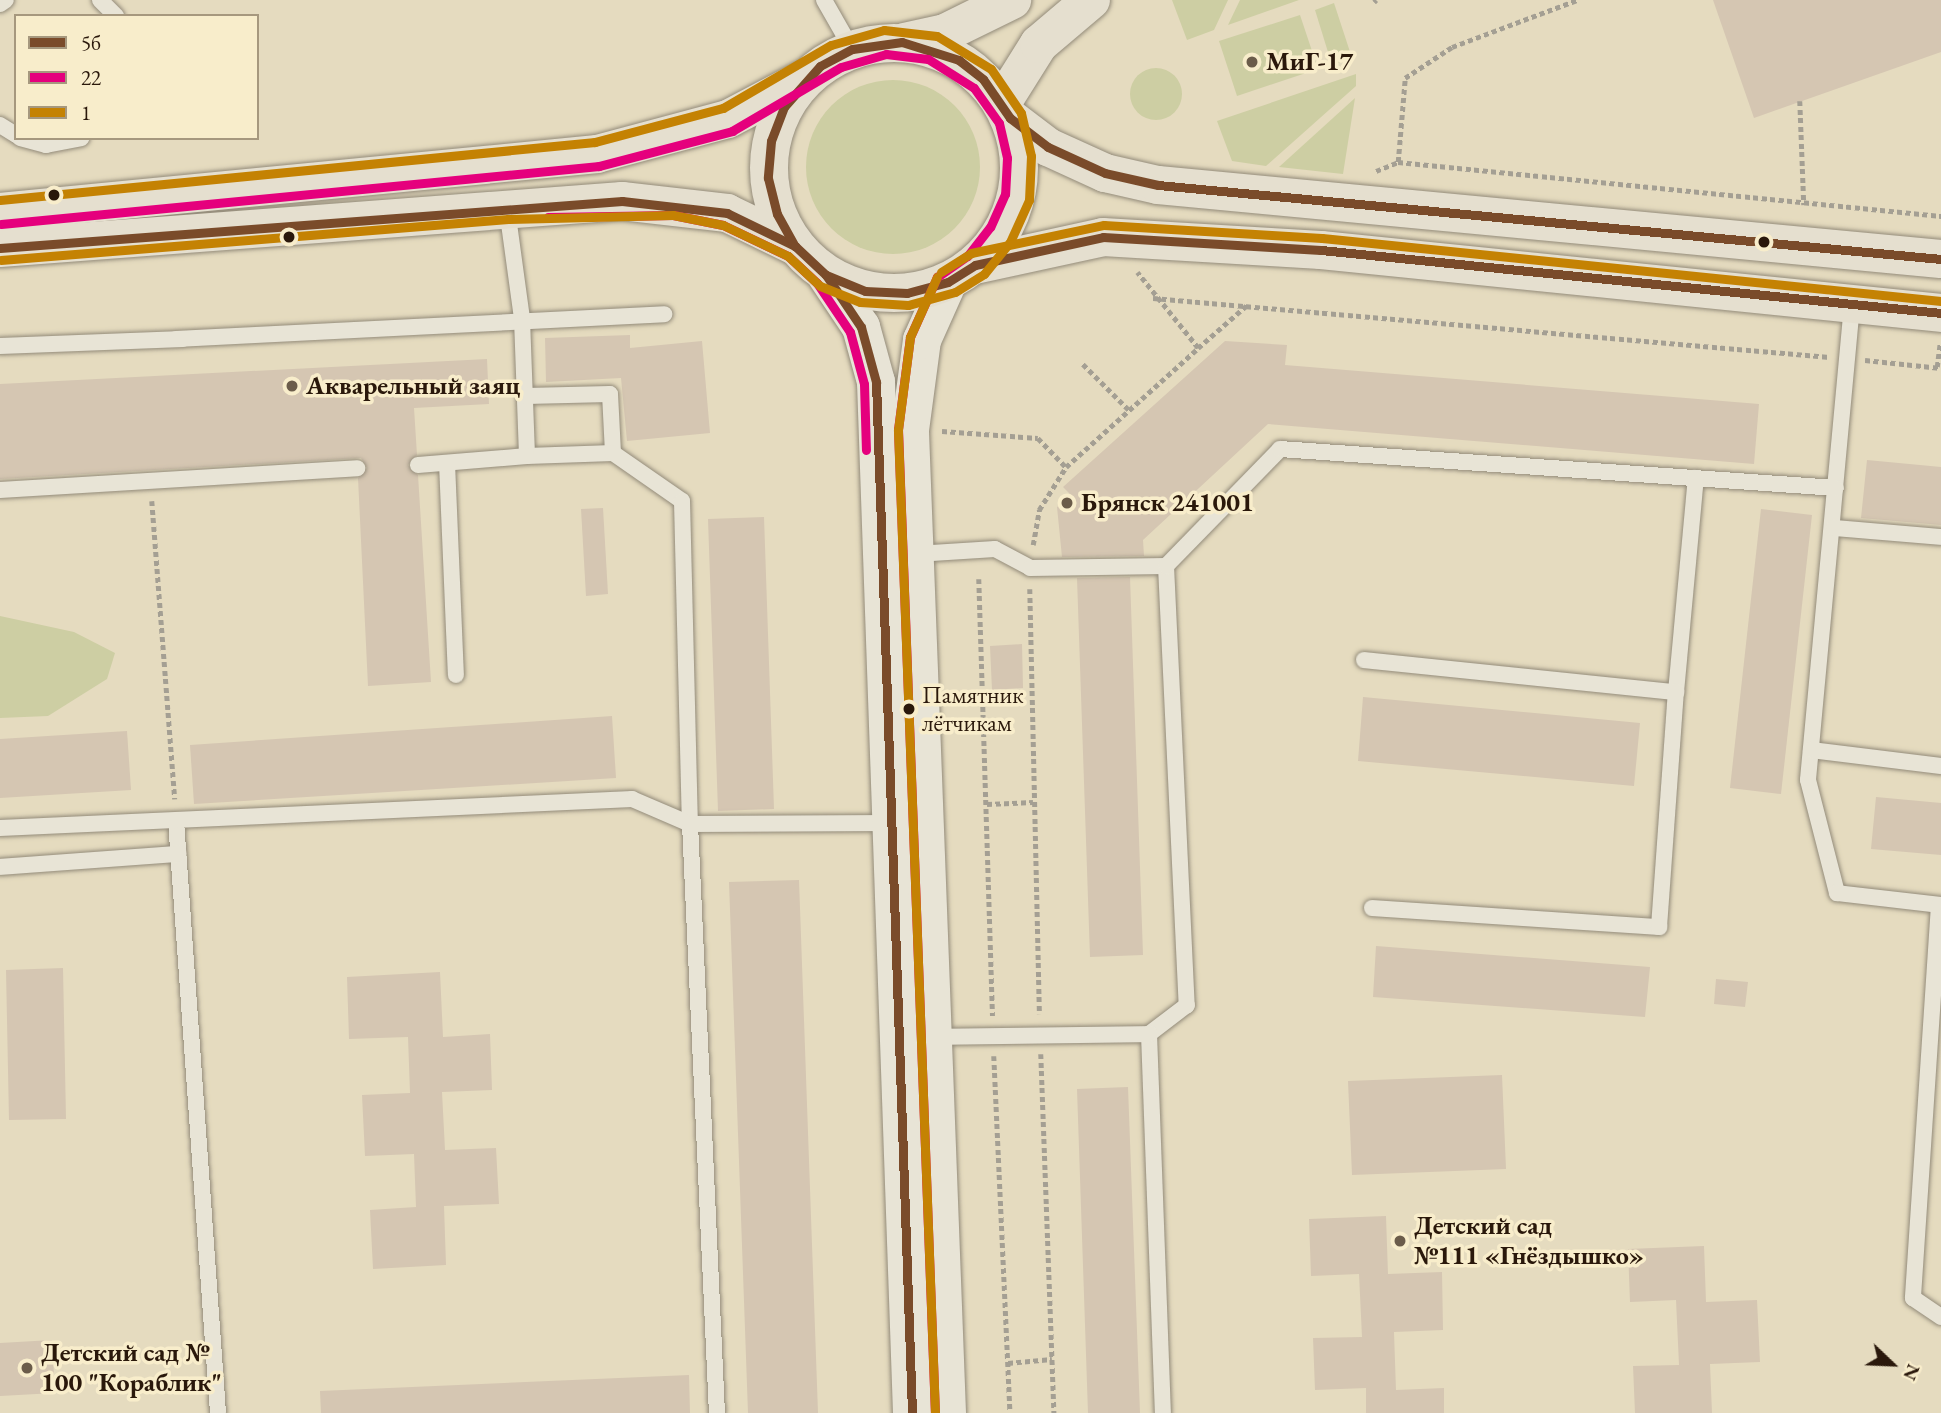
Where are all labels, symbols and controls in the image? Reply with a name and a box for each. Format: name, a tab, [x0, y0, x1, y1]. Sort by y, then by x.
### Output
legend	[14, 14, 259, 140]
text: 5б	[81, 29, 101, 56]
place label: МиГ-17	[1266, 46, 1353, 78]
marker: МиГ-17	[1244, 54, 1260, 70]
text: 22	[81, 64, 101, 91]
text: 1	[81, 99, 91, 126]
unlabelled marker	[47, 188, 61, 202]
unlabelled marker	[282, 230, 296, 244]
unlabelled marker	[1757, 235, 1771, 249]
place label: Акварельный заяц	[306, 370, 520, 402]
marker: Акварельный заяц	[284, 378, 300, 394]
place label: Брянск 241001	[1081, 487, 1254, 519]
marker: Брянск 241001	[1059, 495, 1075, 511]
place label: Памятник лётчикам	[922, 681, 1024, 737]
marker: Памятник лётчикам	[902, 702, 916, 716]
place label: Детский сад №111 «Гнёздышко»	[1414, 1210, 1644, 1272]
marker: Детский сад №111 «Гнёздышко»	[1392, 1233, 1408, 1249]
north arrow	[1857, 1329, 1927, 1399]
place label: Детский сад № 100 "Кораблик"	[41, 1337, 222, 1398]
marker: Детский сад № 100 "Кораблик"	[19, 1360, 35, 1376]
text: N	[1897, 1360, 1926, 1384]

